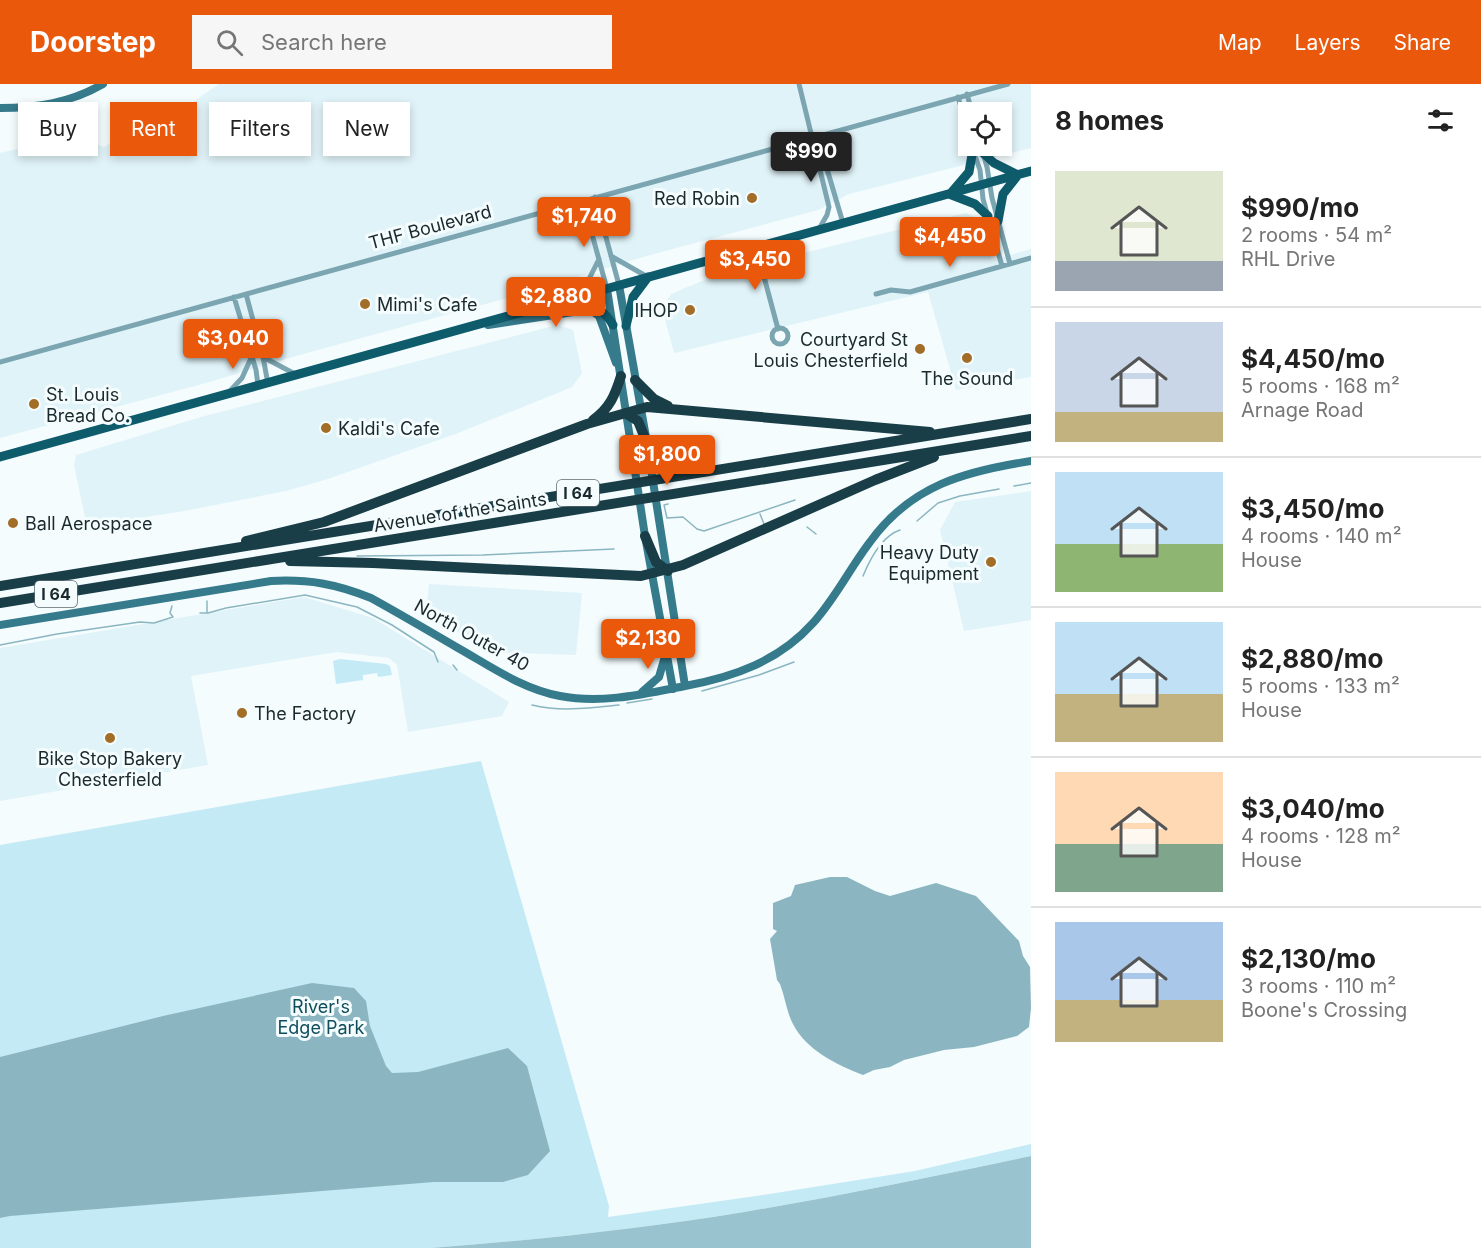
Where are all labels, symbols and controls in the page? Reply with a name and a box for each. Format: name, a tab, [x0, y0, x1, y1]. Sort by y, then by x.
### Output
search box	[192, 15, 612, 69]
text: Doorstep	[30, 25, 156, 59]
icon: search	[213, 26, 246, 59]
text: Search here	[261, 29, 387, 55]
text: Map	[1218, 30, 1262, 55]
text: Layers	[1295, 30, 1361, 55]
text: Share	[1394, 30, 1451, 55]
chip: Buy	[18, 102, 98, 156]
chip: Rent	[110, 102, 197, 156]
chip: Filters	[209, 102, 311, 156]
chip: New	[323, 102, 410, 156]
map controls	[958, 102, 1012, 156]
button: locate	[958, 102, 1012, 156]
icon: filters	[1424, 104, 1457, 137]
text: 8 homes	[1055, 105, 1164, 136]
pin: $990	[775, 132, 847, 183]
text: $990	[785, 139, 837, 163]
place label: Red Robin	[654, 188, 740, 209]
marker: Red Robin	[745, 191, 759, 205]
text: $990/mo	[1241, 192, 1359, 223]
icon: home	[1103, 195, 1175, 267]
pin: $1,740	[535, 197, 633, 248]
street label: THF Boulevard	[366, 201, 494, 253]
text: $1,740	[551, 204, 617, 228]
pin: $4,450	[901, 217, 999, 268]
text: 2 rooms · 54 m²	[1241, 223, 1392, 247]
text: $4,450	[914, 224, 986, 248]
pin: $3,450	[706, 240, 804, 291]
text: $3,450	[719, 247, 791, 271]
text: RHL Drive	[1241, 247, 1335, 271]
pin: $2,880	[507, 277, 605, 328]
text: $2,880	[520, 284, 592, 308]
place label: Mimi's Cafe	[377, 294, 478, 315]
marker: Mimi's Cafe	[358, 297, 372, 311]
place label: IHOP	[635, 300, 678, 321]
marker: IHOP	[683, 303, 697, 317]
pin: $3,040	[184, 319, 282, 370]
text: $3,040	[197, 326, 269, 350]
place label: Courtyard St Louis Chesterfield	[754, 329, 908, 371]
marker: Courtyard St Louis Chesterfield	[913, 342, 927, 356]
text: $4,450/mo	[1241, 343, 1385, 374]
icon: home	[1103, 346, 1175, 418]
marker: The Sound	[960, 351, 974, 365]
place label: The Sound	[921, 368, 1013, 389]
text: 5 rooms · 168 m²	[1241, 374, 1400, 398]
place label: St. Louis Bread Co.	[46, 384, 130, 426]
marker: St. Louis Bread Co.	[27, 397, 41, 411]
text: Arnage Road	[1241, 398, 1363, 422]
place label: Kaldi's Cafe	[338, 418, 440, 439]
marker: Kaldi's Cafe	[319, 421, 333, 435]
pin: $1,800	[618, 435, 716, 486]
text: $1,800	[633, 442, 701, 466]
road number: I 64	[557, 480, 599, 506]
street label: Avenue of the Saints	[372, 488, 548, 536]
text: $3,450/mo	[1241, 493, 1384, 524]
icon: home	[1103, 496, 1175, 568]
place label: Ball Aerospace	[25, 513, 152, 534]
marker: Ball Aerospace	[6, 516, 20, 530]
text: 4 rooms · 140 m²	[1241, 524, 1401, 548]
place label: Heavy Duty Equipment	[880, 542, 979, 584]
text: House	[1241, 548, 1302, 572]
marker: Heavy Duty Equipment	[984, 555, 998, 569]
road number: I 64	[35, 581, 77, 607]
street label: North Outer 40	[411, 595, 533, 675]
pin: $2,130	[599, 619, 697, 670]
text: $2,130	[615, 626, 681, 650]
text: $2,880/mo	[1241, 643, 1384, 674]
icon: home	[1103, 646, 1175, 718]
text: 5 rooms · 133 m²	[1241, 674, 1400, 698]
text: House	[1241, 698, 1302, 722]
place label: The Factory	[254, 703, 356, 724]
marker: The Factory	[235, 706, 249, 720]
marker: Bike Stop Bakery Chesterfield	[103, 731, 117, 745]
place label: Bike Stop Bakery Chesterfield	[38, 748, 182, 790]
text: $3,040/mo	[1241, 793, 1385, 824]
icon: home	[1103, 796, 1175, 868]
text: 4 rooms · 128 m²	[1241, 824, 1401, 848]
text: House	[1241, 848, 1302, 872]
text: $2,130/mo	[1241, 943, 1376, 974]
icon: home	[1103, 946, 1175, 1018]
text: 3 rooms · 110 m²	[1241, 974, 1396, 998]
park label: River's Edge Park	[278, 996, 365, 1038]
text: Boone's Crossing	[1241, 998, 1407, 1022]

